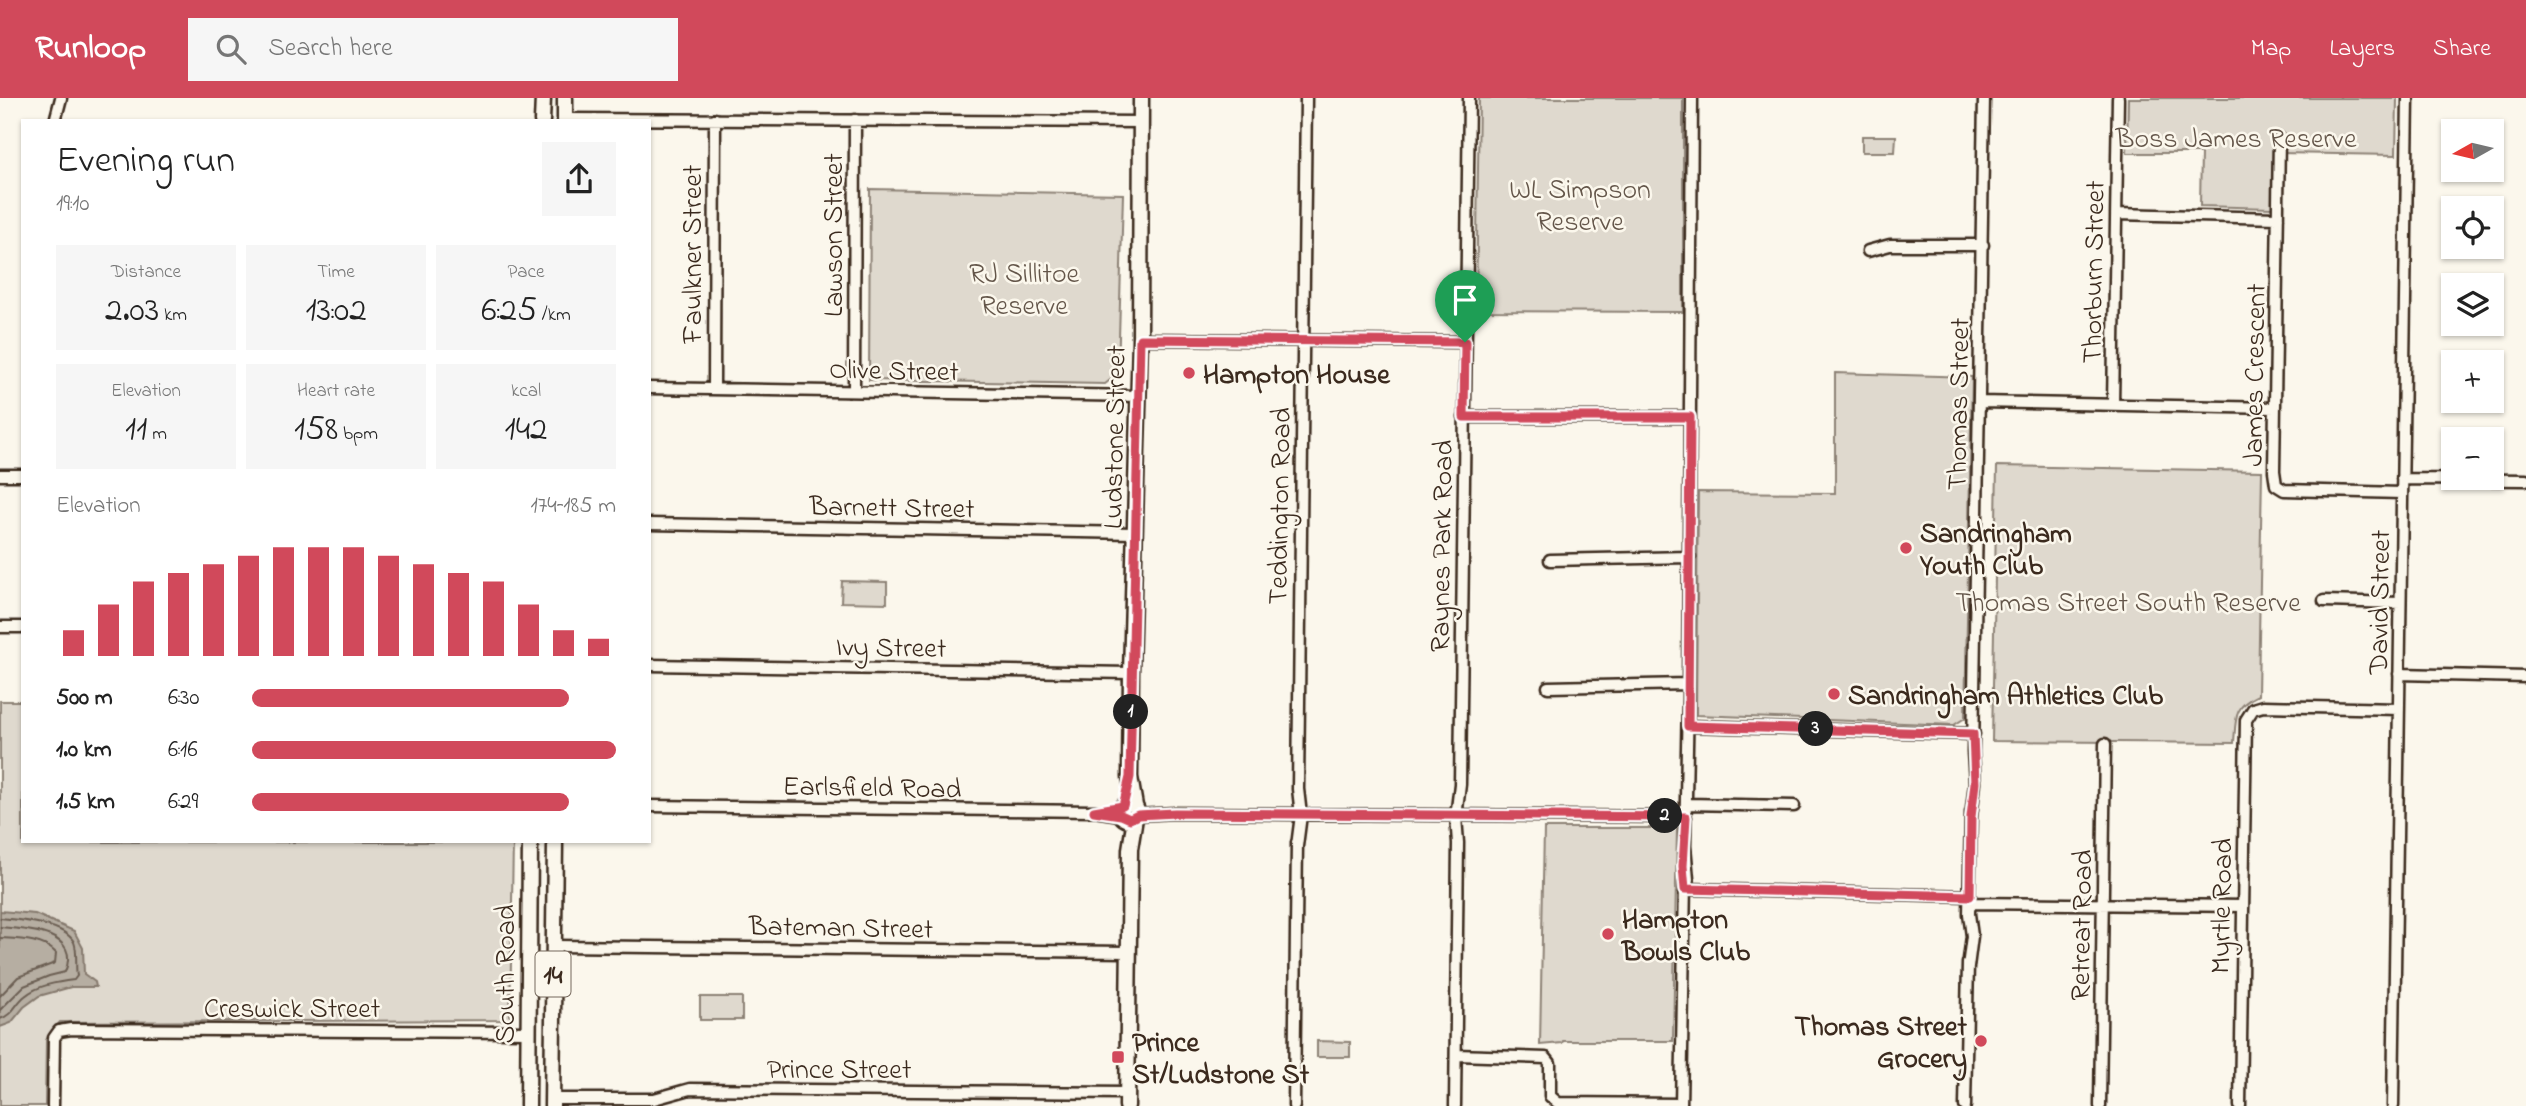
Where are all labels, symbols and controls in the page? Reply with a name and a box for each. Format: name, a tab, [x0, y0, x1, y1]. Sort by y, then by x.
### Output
search box	[188, 18, 678, 81]
text: Runloop	[35, 25, 146, 73]
icon: search	[212, 30, 250, 68]
text: Search here	[268, 30, 393, 68]
text: Map	[2251, 32, 2291, 67]
text: Layers	[2329, 32, 2395, 67]
text: Share	[2433, 32, 2491, 67]
north arrow	[2441, 119, 2504, 182]
map controls	[2441, 119, 2504, 490]
park label: Boss James Reserve	[2115, 120, 2357, 161]
text: Evening run	[56, 134, 235, 190]
button: share	[542, 142, 616, 216]
street label: Lawson Street	[815, 153, 856, 317]
street label: Faulkner Street	[674, 165, 715, 344]
park label: WL Simpson Reserve	[1509, 171, 1651, 244]
street label: Thorburn Street	[2073, 180, 2118, 364]
text: 19:10	[56, 188, 89, 221]
button: locate	[2441, 196, 2504, 259]
park label: RJ Sillitoe Reserve	[969, 255, 1080, 328]
text: Distance	[111, 259, 181, 286]
text: Time	[317, 259, 355, 286]
text: Pace	[507, 259, 545, 286]
pin	[1435, 270, 1495, 342]
button: layers	[2441, 273, 2504, 336]
icon: arrive	[1446, 281, 1484, 319]
street label: James Crescent	[2234, 283, 2279, 467]
text: 2.03	[105, 286, 159, 337]
text: 13:02	[305, 286, 367, 337]
text: 6:25	[481, 286, 537, 337]
text: km	[159, 302, 187, 329]
text: /km	[537, 302, 571, 329]
street label: Thomas Street	[1938, 317, 1983, 491]
street label: Ludstone Street	[1094, 345, 1139, 529]
button: +	[2441, 350, 2504, 413]
street label: Olive Street	[829, 351, 959, 394]
place label: Hampton House	[1203, 356, 1391, 397]
marker: Hampton House	[1181, 365, 1197, 381]
text: Elevation	[111, 378, 181, 405]
text: Heart rate	[297, 378, 375, 405]
text: kcal	[511, 378, 541, 405]
text: 11	[125, 405, 147, 456]
text: 158	[294, 405, 338, 456]
text: 142	[505, 405, 547, 456]
street label: Teddington Road	[1259, 407, 1304, 605]
text: m	[147, 421, 167, 448]
text: bpm	[338, 421, 378, 448]
button: −	[2441, 427, 2504, 490]
street label: Raynes Park Road	[1421, 439, 1466, 653]
street label: Barnett Street	[808, 488, 975, 531]
text: Elevation	[56, 490, 141, 523]
text: 174–185 m	[530, 490, 616, 523]
place label: Sandringham Youth Club	[1919, 515, 2072, 588]
street label: David Street	[2360, 529, 2403, 676]
marker: Sandringham Youth Club	[1898, 540, 1914, 556]
park label: Thomas Street South Reserve	[1955, 584, 2301, 625]
street label: Ivy Street	[835, 628, 947, 671]
place label: Sandringham Athletics Club	[1848, 677, 2163, 719]
text: 500 m	[56, 682, 113, 715]
text: 6:30	[168, 682, 200, 715]
marker: Sandringham Athletics Club	[1826, 686, 1842, 702]
pin: 1	[1114, 694, 1148, 730]
text: 1	[1127, 698, 1134, 725]
pin: 3	[1798, 712, 1834, 746]
text: 3	[1812, 715, 1819, 742]
text: 1.0 km	[56, 734, 112, 767]
text: 6:16	[168, 734, 198, 767]
street label: Earlsfield Road	[782, 767, 962, 812]
text: 1.5 km	[56, 786, 115, 819]
text: 6:29	[168, 786, 198, 819]
pin: 2	[1648, 798, 1682, 834]
text: 2	[1660, 802, 1669, 829]
street label: Myrtle Road	[2202, 838, 2245, 974]
street label: Retreat Road	[2062, 849, 2105, 1001]
place label: Hampton Bowls Club	[1620, 901, 1750, 974]
street label: South Road	[487, 904, 528, 1044]
street label: Bateman Street	[748, 907, 933, 952]
marker: Hampton Bowls Club	[1600, 926, 1616, 942]
road number: 14	[536, 952, 570, 996]
street label: Creswick Street	[204, 990, 380, 1031]
place label: Thomas Street Grocery	[1794, 1008, 1968, 1081]
place label: Prince St/Ludstone St	[1132, 1024, 1310, 1097]
marker: Thomas Street Grocery	[1973, 1033, 1989, 1049]
marker: Prince St/Ludstone St	[1110, 1049, 1126, 1065]
street label: Prince Street	[767, 1051, 911, 1092]

